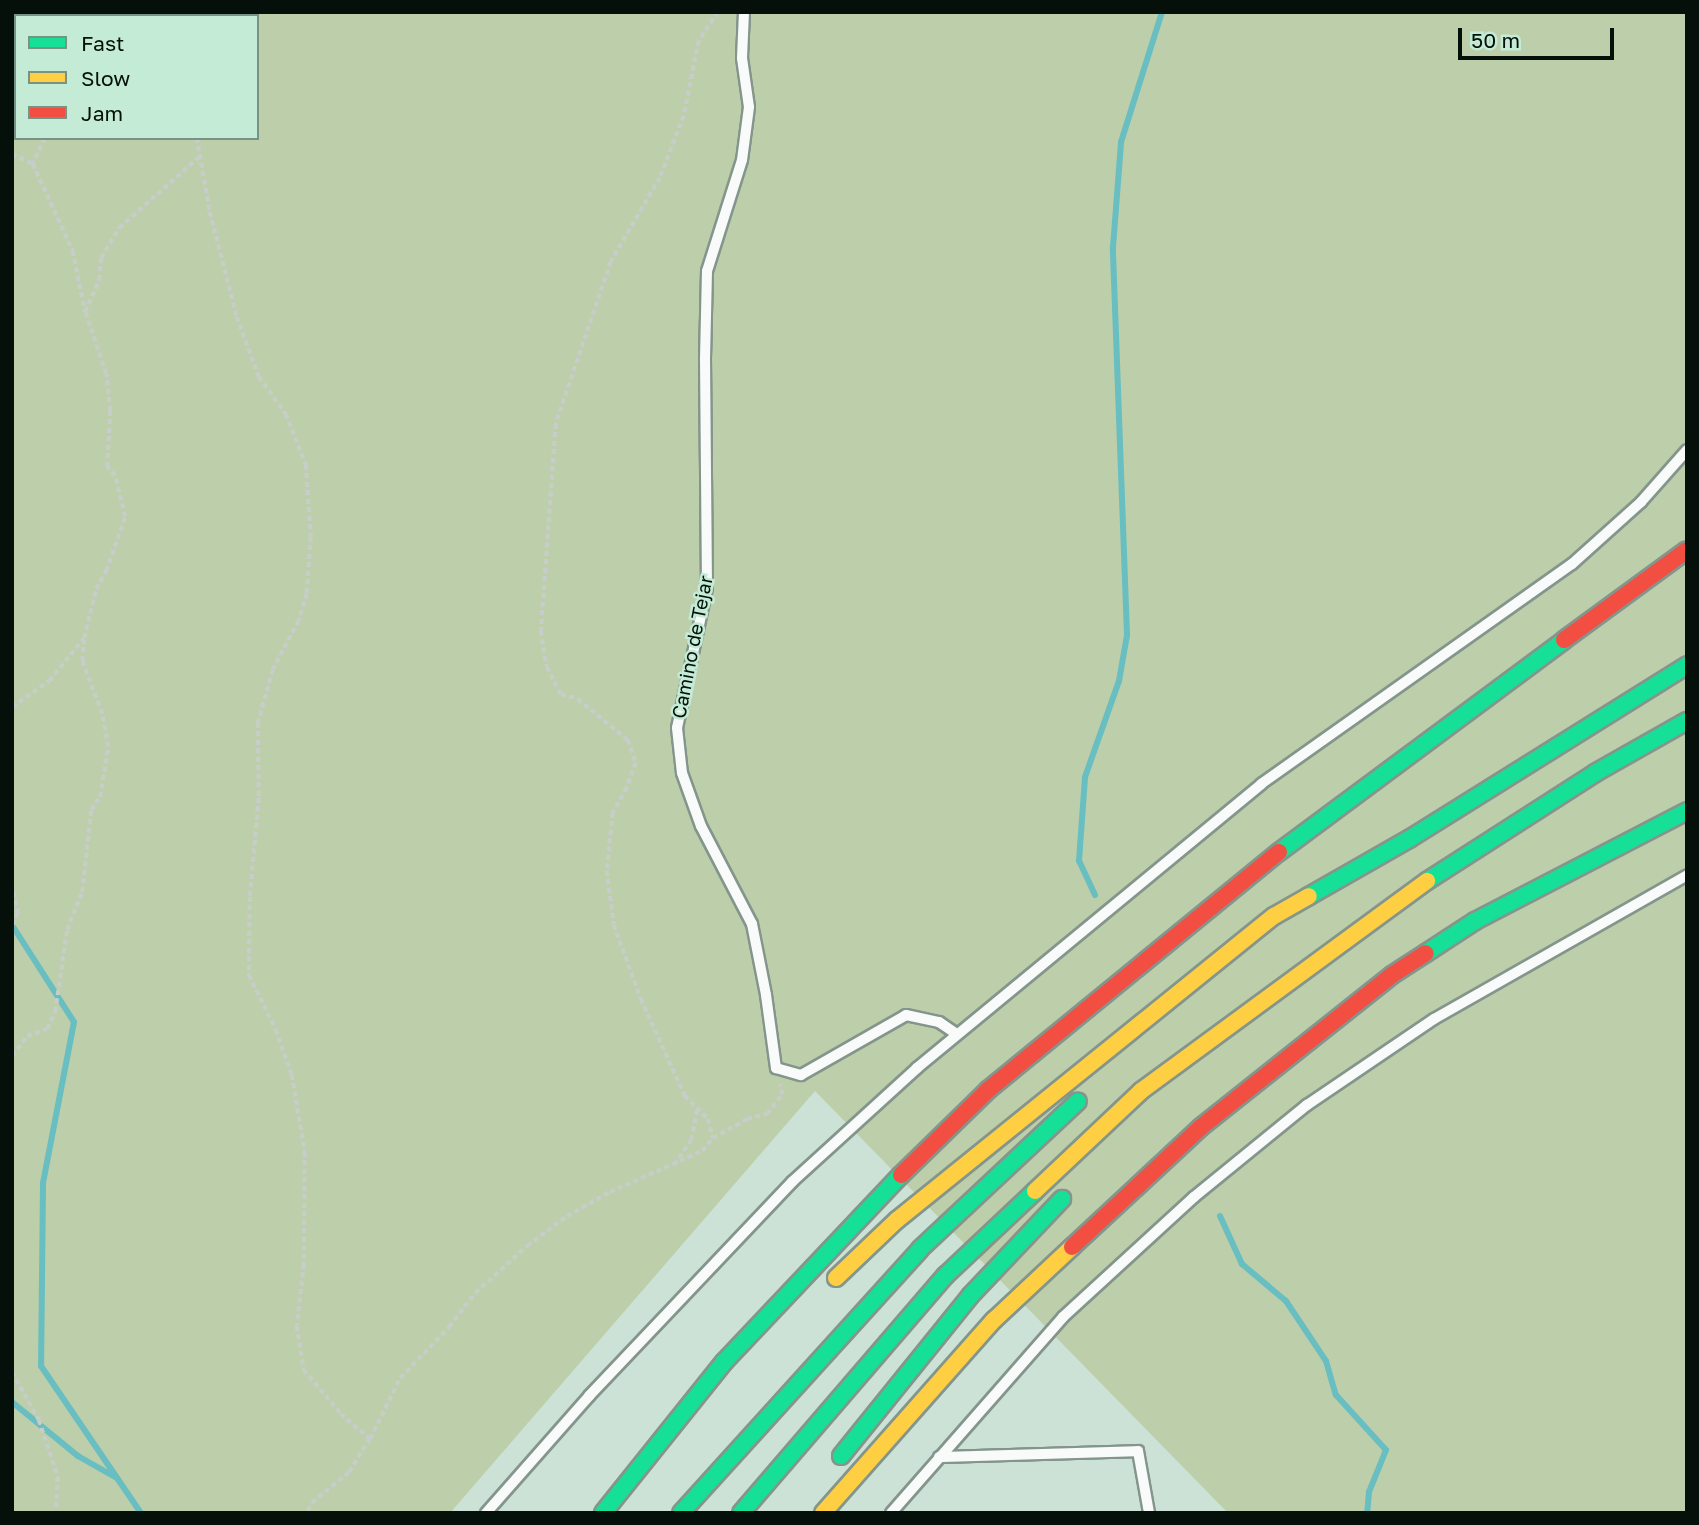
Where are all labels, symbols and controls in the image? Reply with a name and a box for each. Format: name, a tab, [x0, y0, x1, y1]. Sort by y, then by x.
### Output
legend	[14, 14, 259, 140]
scale bar	[1461, 14, 1617, 58]
text: 50 m	[1471, 27, 1520, 53]
text: Fast	[81, 30, 124, 56]
text: Slow	[81, 65, 130, 91]
text: Jam	[81, 100, 123, 126]
street label: Camino de Tejar	[667, 574, 717, 720]

